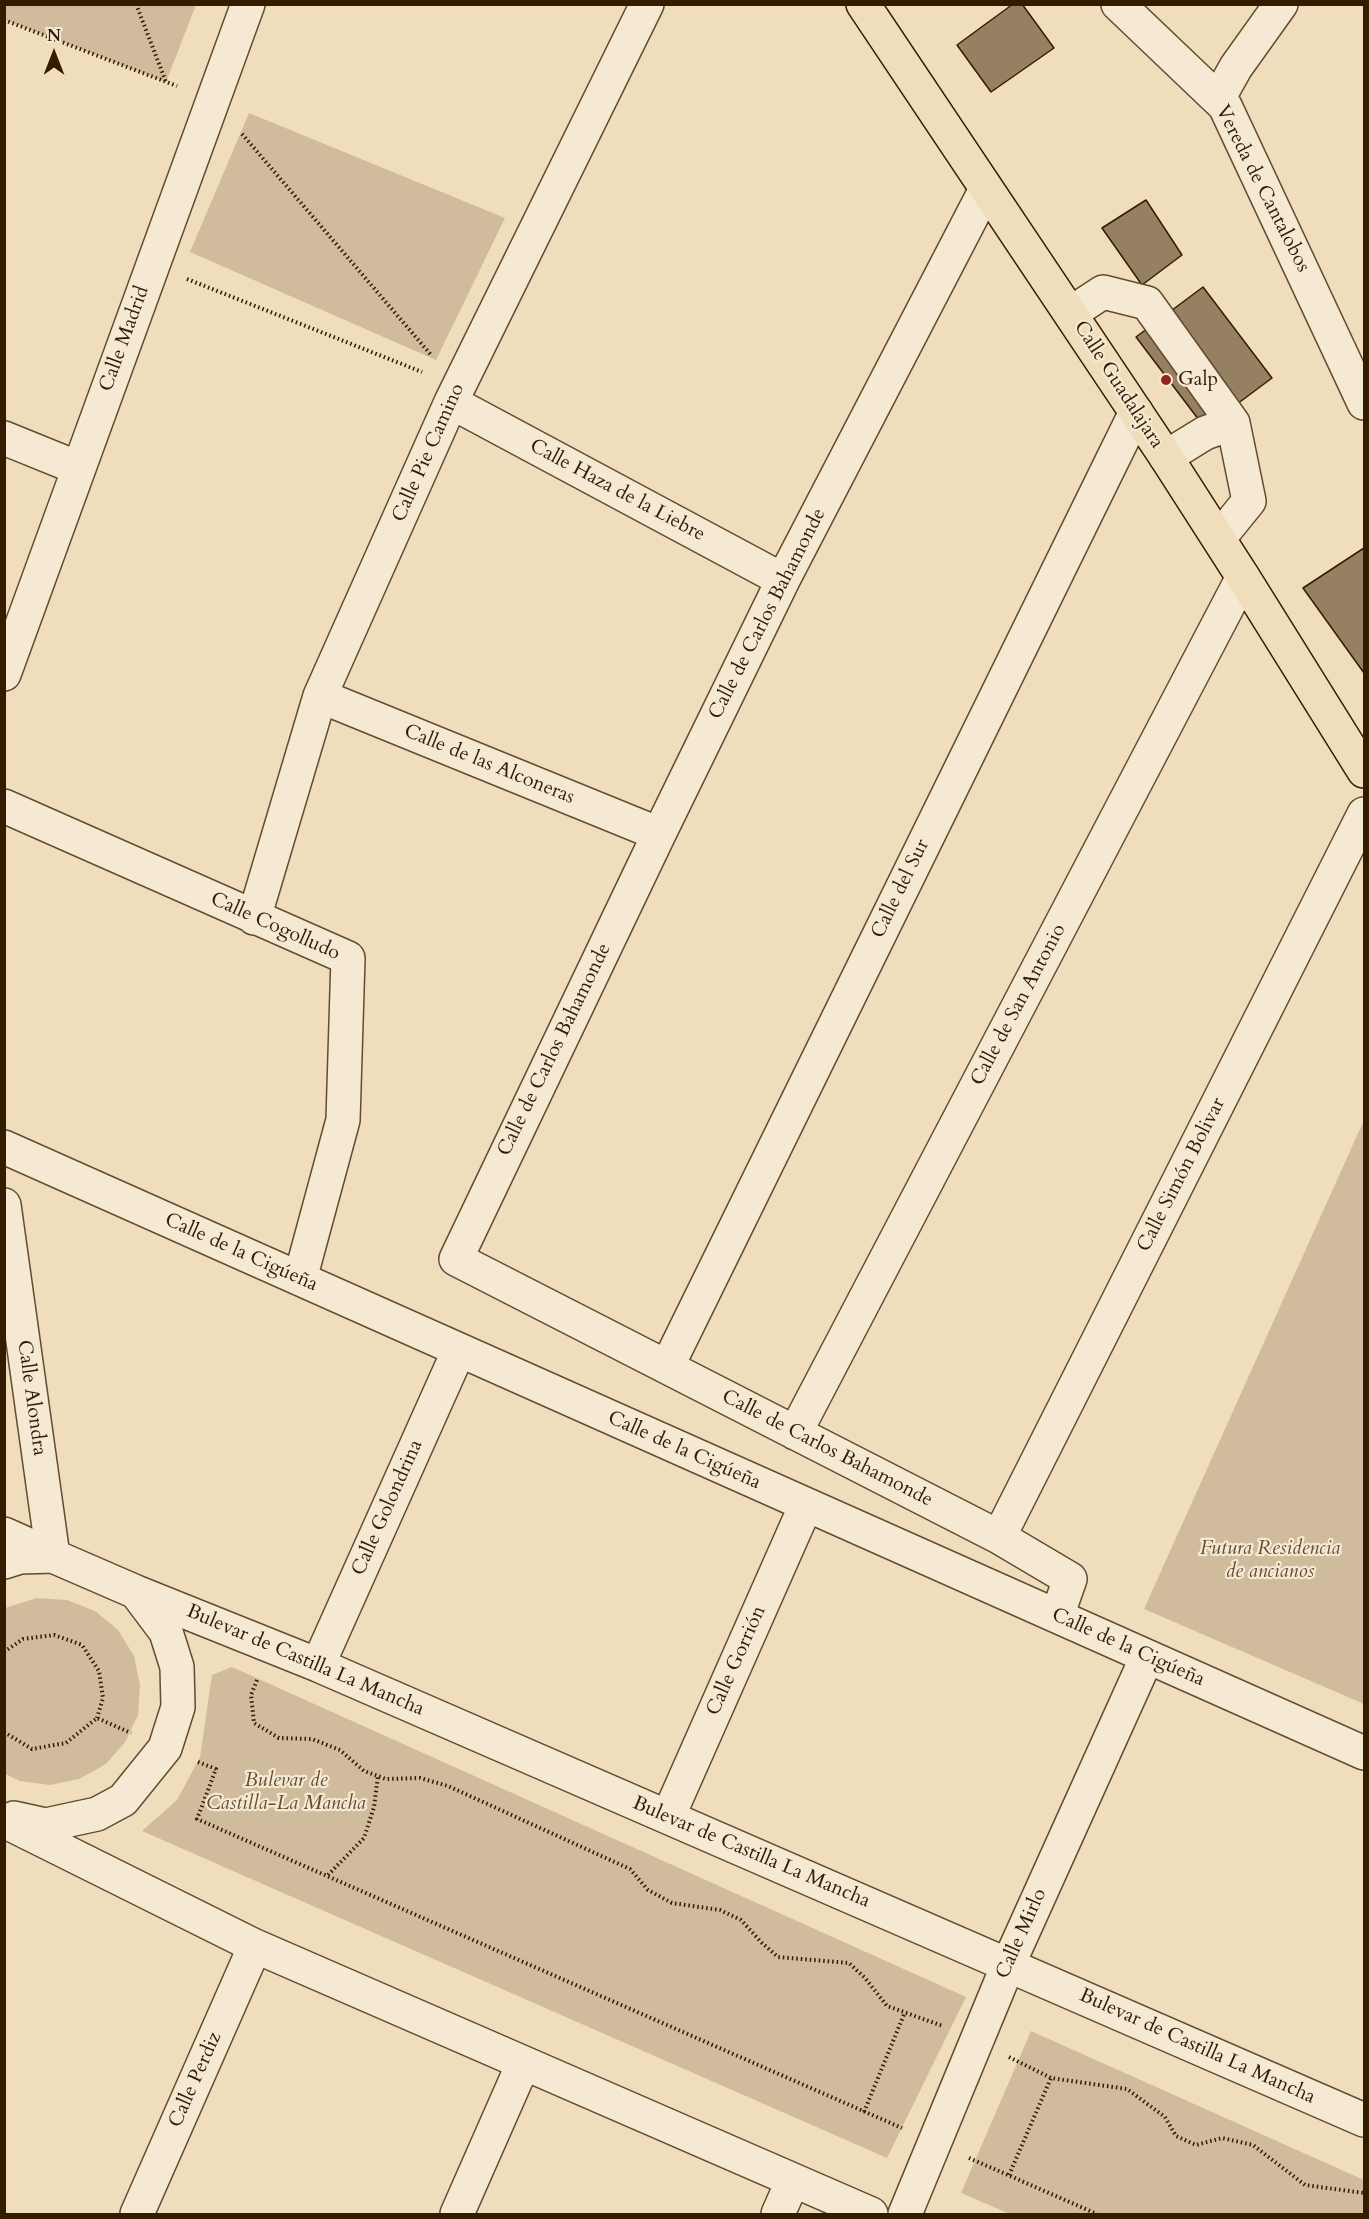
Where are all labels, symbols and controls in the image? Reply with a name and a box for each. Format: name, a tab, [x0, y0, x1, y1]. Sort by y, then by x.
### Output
north arrow	[24, 24, 84, 84]
text: N	[47, 25, 61, 47]
street label: Vereda de Cantalobos	[1209, 101, 1315, 277]
street label: Calle Madrid	[95, 283, 155, 395]
street label: Calle Guadalajara	[1068, 317, 1168, 453]
place label: Galp	[1178, 368, 1218, 392]
marker: Galp	[1159, 373, 1173, 387]
street label: Calle Pie Camino	[388, 380, 470, 526]
street label: Calle Haza de la Liebre	[525, 435, 709, 547]
street label: Calle de Carlos Bahamonde	[704, 505, 832, 723]
street label: Calle de las Alconeras	[400, 720, 578, 810]
street label: Calle del Sur	[867, 836, 935, 942]
street label: Calle Cogolludo	[206, 888, 344, 966]
street label: Calle de San Antonio	[966, 920, 1072, 1090]
street label: Calle de Carlos Bahamonde	[493, 940, 617, 1160]
street label: Calle Simón Bolivar	[1133, 1094, 1231, 1256]
street label: Calle de la Cigúeña	[161, 1208, 321, 1298]
street label: Calle Alondra	[11, 1339, 51, 1457]
street label: Calle de Carlos Bahamonde	[718, 1385, 936, 1513]
street label: Calle de la Cigúeña	[604, 1406, 764, 1496]
street label: Calle Golondrina	[347, 1436, 429, 1580]
park label: Futura Residencia de ancianos	[1200, 1537, 1340, 1584]
street label: Bulevar de Castilla La Mancha	[183, 1600, 427, 1722]
street label: Calle Gorrión	[702, 1602, 772, 1720]
street label: Calle de la Cigúeña	[1048, 1603, 1208, 1693]
park label: Bulevar de Castilla-La Mancha	[206, 1769, 366, 1816]
street label: Bulevar de Castilla La Mancha	[629, 1792, 873, 1914]
street label: Calle Mirlo	[991, 1885, 1053, 1983]
street label: Bulevar de Castilla La Mancha	[1075, 1984, 1319, 2110]
street label: Calle Perdiz	[164, 2029, 228, 2131]

